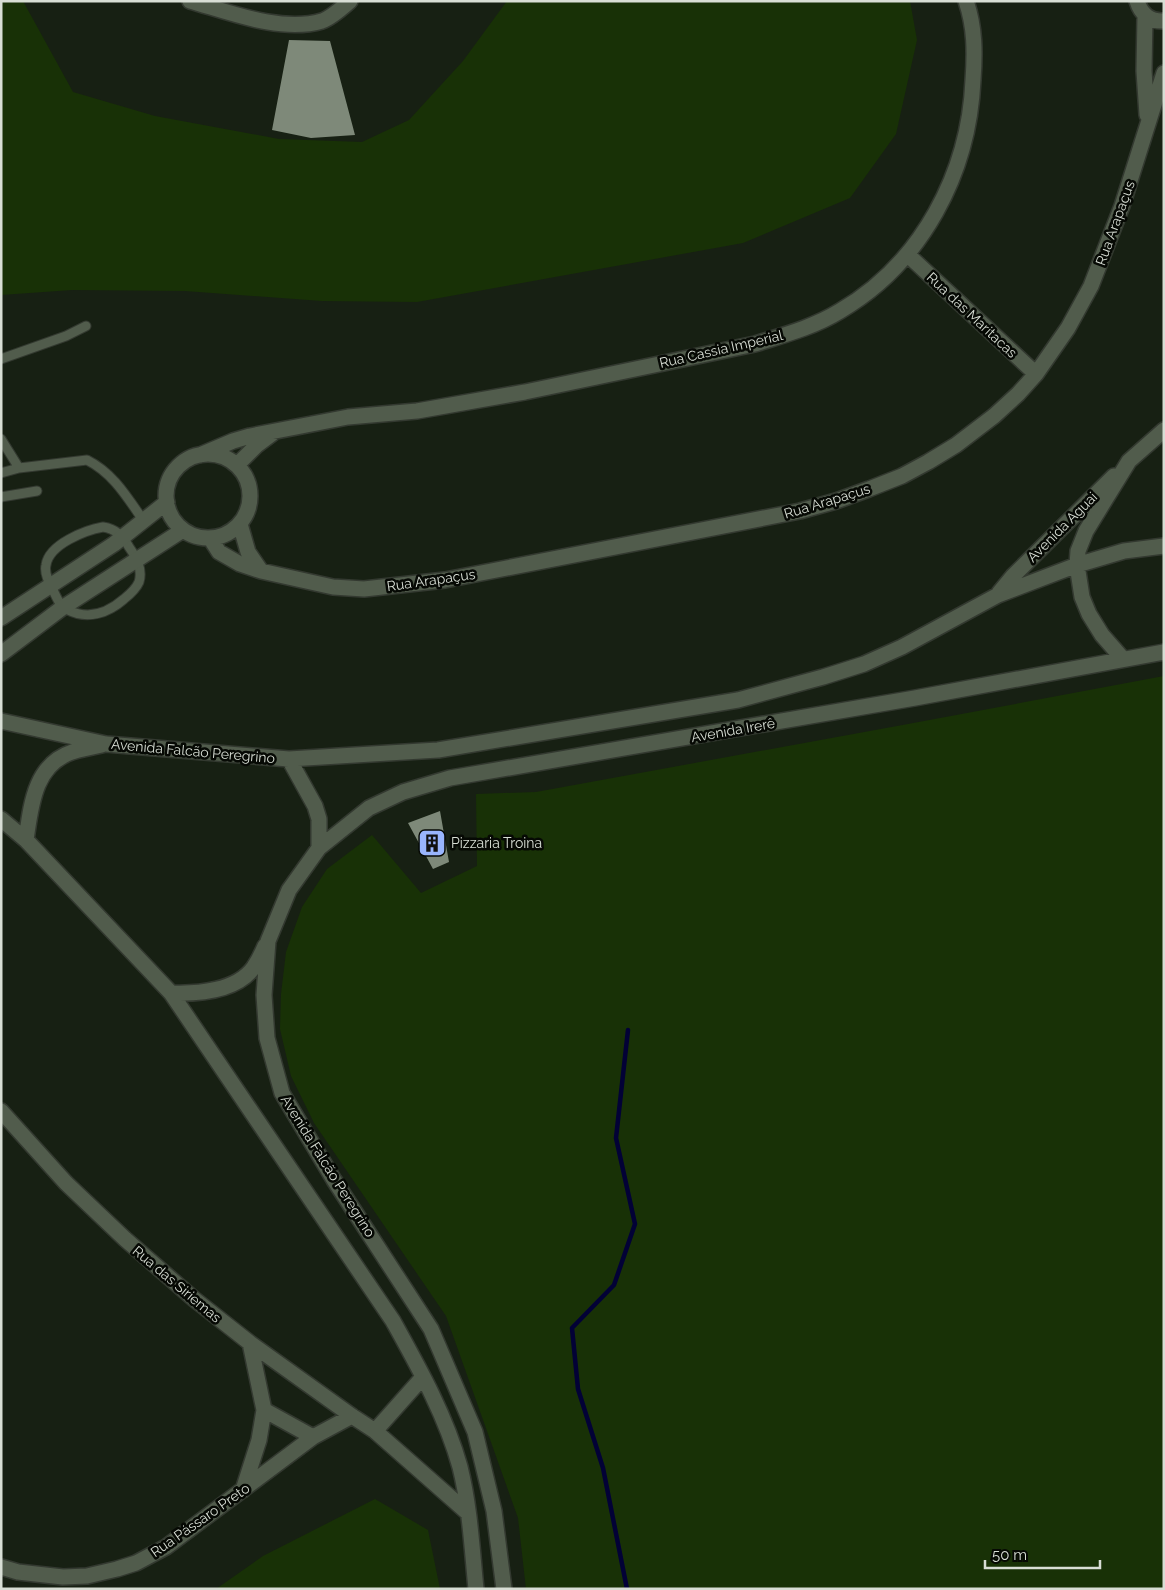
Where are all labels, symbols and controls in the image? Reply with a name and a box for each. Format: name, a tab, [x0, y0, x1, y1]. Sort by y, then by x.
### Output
street label: Rua Arapaçus	[1092, 178, 1138, 268]
street label: Rua das Maritacas	[924, 269, 1021, 361]
street label: Rua Cassia Imperial	[658, 327, 784, 371]
street label: Rua Arapaçus	[782, 480, 872, 522]
street label: Avenida Aguai	[1024, 489, 1100, 565]
street label: Rua Arapaçus	[386, 566, 476, 594]
street label: Avenida Irerê	[690, 715, 776, 745]
street label: Avenida Falcão Peregrino	[110, 736, 276, 766]
building icon: Pizzaria Troina	[417, 828, 447, 858]
place label: Pizzaria Troina	[451, 835, 542, 851]
street label: Avenida Falcão Peregrino	[278, 1092, 378, 1240]
street label: Rua das Siriemas	[130, 1242, 225, 1326]
street label: Rua Pássaro Preto	[147, 1480, 253, 1560]
scale bar	[985, 1538, 1100, 1570]
text: 50 m	[992, 1546, 1027, 1564]

